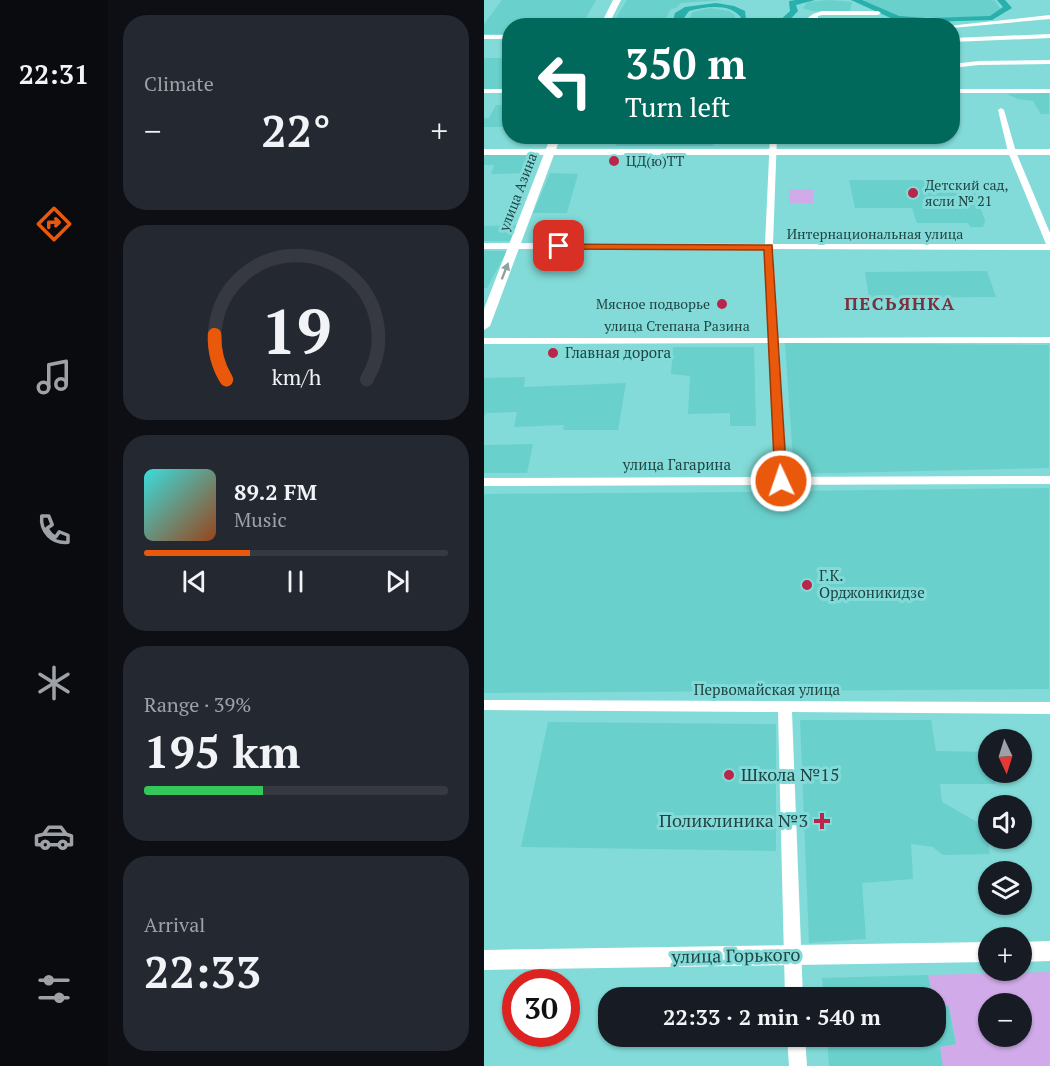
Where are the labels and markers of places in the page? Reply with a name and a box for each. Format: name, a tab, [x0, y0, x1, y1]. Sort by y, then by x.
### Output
place label: ЦД(ю)ТТ	[626, 151, 685, 170]
marker: ЦД(ю)ТТ	[607, 154, 621, 168]
place label: Детский сад, ясли № 21	[925, 175, 1009, 210]
marker: Детский сад, ясли № 21	[906, 186, 920, 200]
pin	[533, 220, 584, 271]
place label: Мясное подворье	[596, 294, 710, 313]
marker: Мясное подворье	[715, 297, 729, 311]
place label: Главная дорога	[565, 342, 671, 362]
marker: Главная дорога	[546, 346, 560, 360]
place label: Г.К. Орджоникидзе	[819, 565, 925, 602]
marker: Г.К. Орджоникидзе	[800, 578, 814, 592]
place label: Школа №15	[741, 762, 840, 786]
marker: Школа №15	[722, 768, 736, 782]
place label: Поликлиника №3	[659, 808, 808, 832]
marker: Поликлиника №3	[813, 812, 831, 830]

